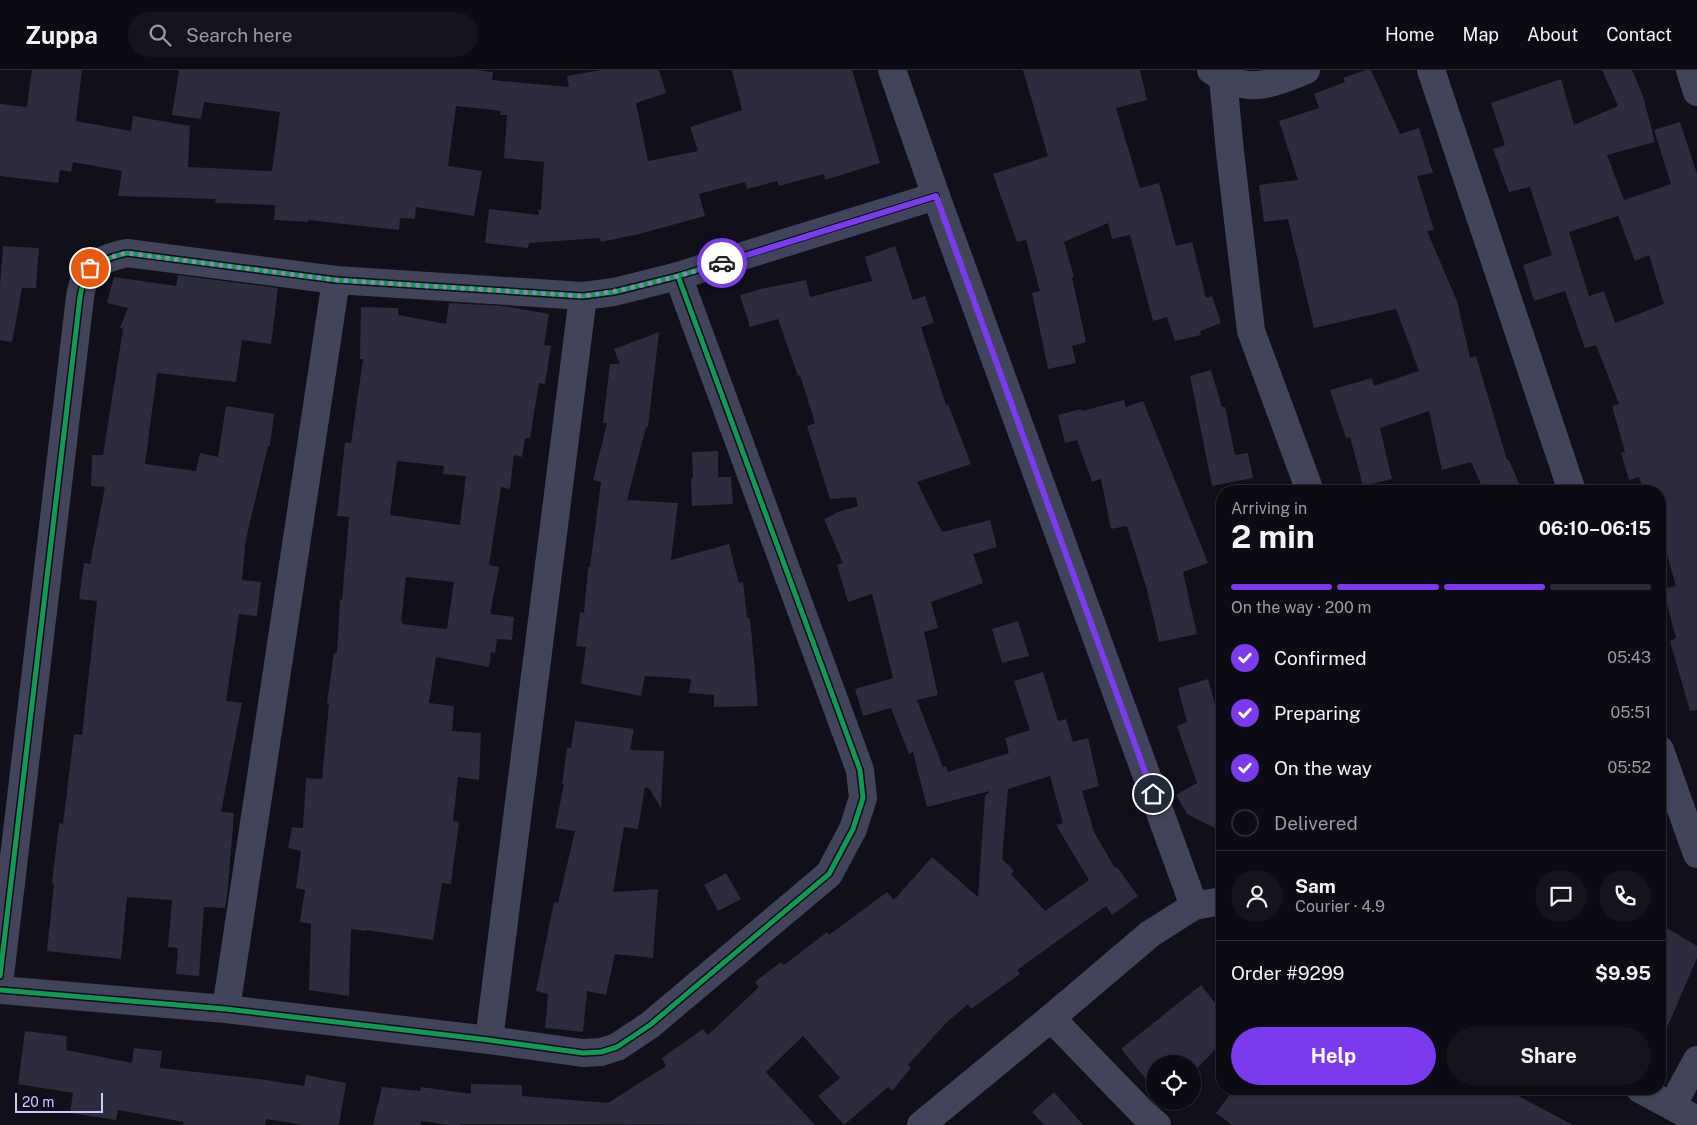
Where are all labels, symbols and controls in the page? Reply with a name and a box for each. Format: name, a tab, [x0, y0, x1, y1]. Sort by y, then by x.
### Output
search box	[128, 12, 478, 57]
text: Zuppa	[25, 21, 98, 49]
icon: search	[146, 21, 174, 49]
text: Search here	[186, 24, 293, 46]
text: Home	[1385, 24, 1435, 45]
text: Map	[1463, 24, 1499, 45]
text: About	[1527, 24, 1578, 45]
text: Contact	[1606, 24, 1672, 45]
courier	[697, 238, 747, 288]
pin	[69, 247, 111, 289]
icon: car	[708, 249, 736, 277]
icon: bag	[76, 254, 104, 282]
text: Arriving in	[1231, 499, 1307, 518]
text: 06:10–06:15	[1539, 517, 1651, 539]
text: 2 min	[1231, 518, 1315, 555]
text: On the way · 200 m	[1231, 598, 1371, 617]
icon: check	[1231, 644, 1259, 672]
text: Confirmed	[1274, 647, 1367, 669]
text: 05:43	[1607, 648, 1651, 667]
icon: check	[1231, 699, 1259, 727]
text: Preparing	[1274, 702, 1361, 724]
text: 05:51	[1611, 703, 1651, 722]
icon: check	[1231, 754, 1259, 782]
text: On the way	[1274, 757, 1372, 779]
text: 05:52	[1608, 758, 1651, 777]
pin	[1132, 773, 1174, 815]
icon: home	[1139, 780, 1167, 808]
text: Delivered	[1274, 812, 1358, 834]
button: person	[1231, 870, 1283, 922]
button: chat	[1535, 870, 1587, 922]
button: phone	[1599, 870, 1651, 922]
text: Sam	[1295, 875, 1336, 897]
text: Courier · 4.9	[1295, 897, 1385, 916]
text: Order #9299	[1231, 962, 1345, 984]
text: $9.95	[1595, 962, 1651, 984]
button: Help	[1231, 1027, 1436, 1085]
button: Share	[1446, 1027, 1651, 1085]
map controls	[1146, 1055, 1201, 1110]
button: locate	[1146, 1055, 1201, 1110]
scale bar	[15, 1090, 102, 1113]
text: 20 m	[22, 1094, 54, 1110]

